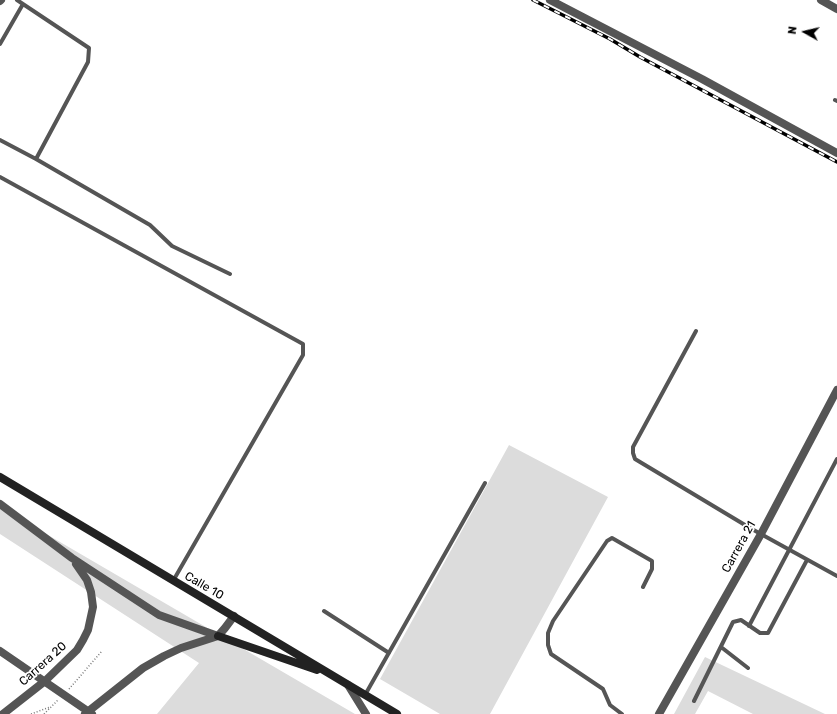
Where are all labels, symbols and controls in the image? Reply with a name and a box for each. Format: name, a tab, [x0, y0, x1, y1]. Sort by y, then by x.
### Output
north arrow	[785, 12, 825, 52]
text: N	[786, 25, 800, 35]
street label: Carrera 21	[719, 519, 759, 575]
street label: Calle 10	[182, 569, 226, 603]
street label: Carrera 20	[16, 639, 70, 689]

